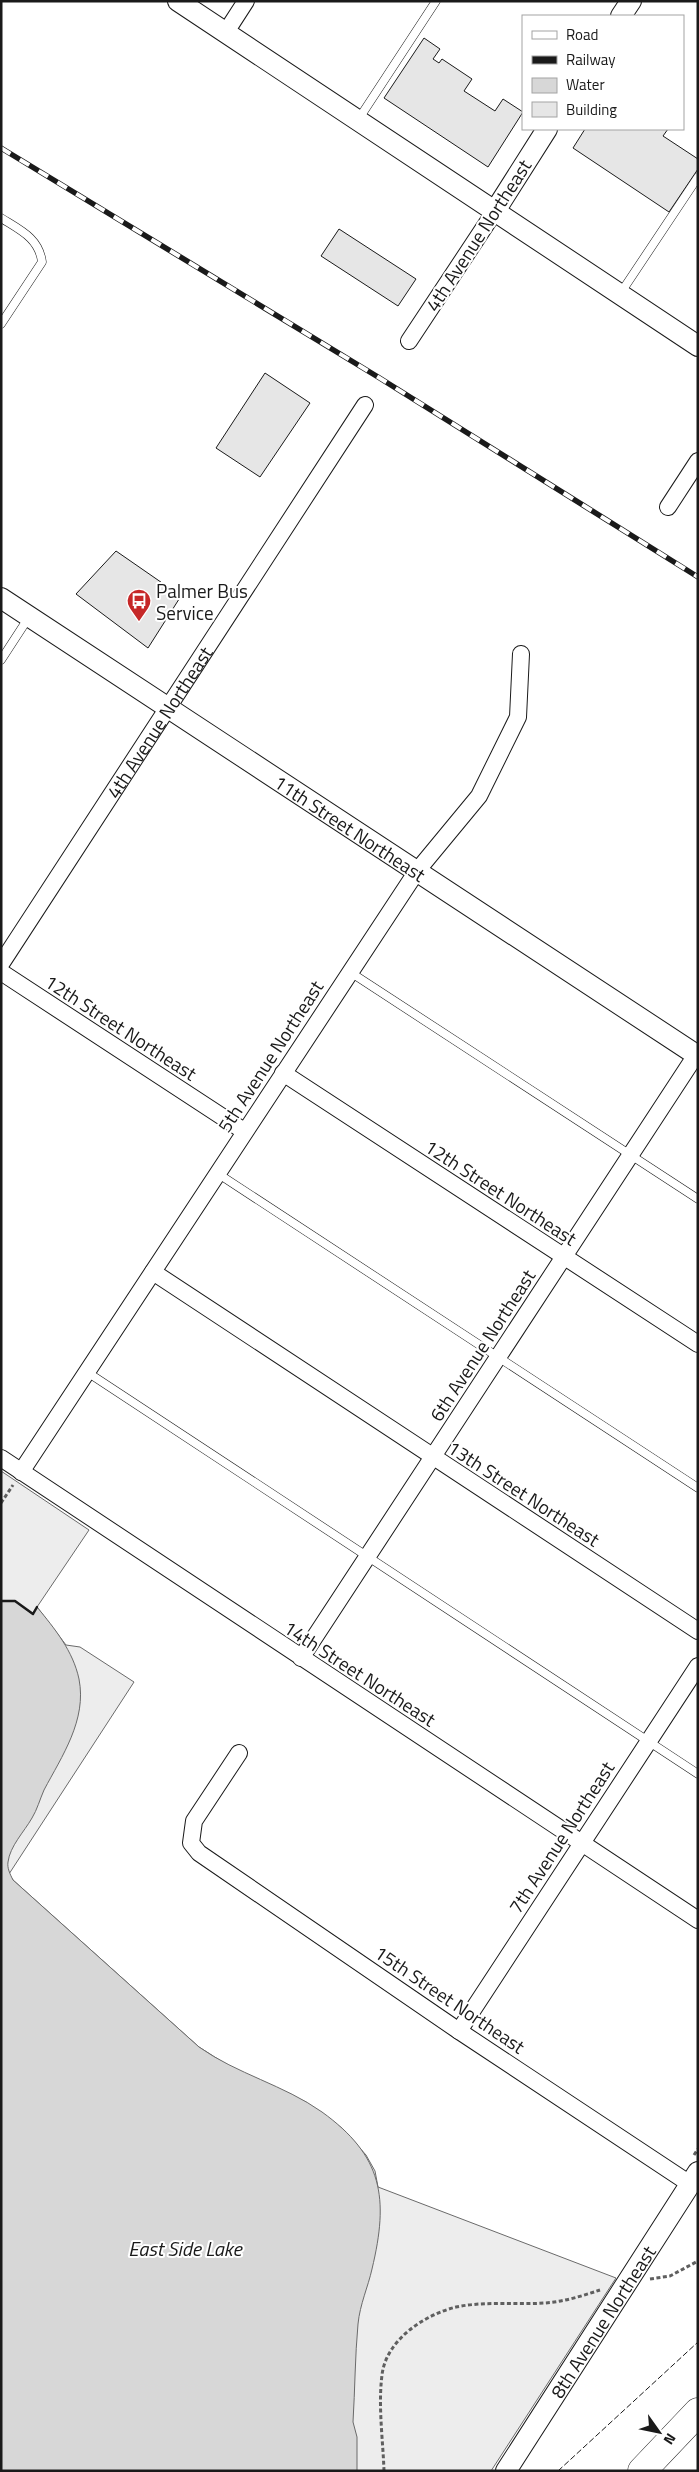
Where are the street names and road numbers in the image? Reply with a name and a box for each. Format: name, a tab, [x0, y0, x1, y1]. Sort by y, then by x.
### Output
street label: 4th Avenue Northeast	[418, 153, 538, 317]
street label: 4th Avenue Northeast	[98, 640, 219, 804]
street label: 11th Street Northeast	[269, 767, 432, 888]
street label: 12th Street Northeast	[39, 967, 203, 1087]
street label: 5th Avenue Northeast	[210, 974, 330, 1138]
street label: 12th Street Northeast	[419, 1132, 583, 1252]
street label: 6th Avenue Northeast	[422, 1263, 542, 1427]
street label: 13th Street Northeast	[442, 1433, 606, 1553]
street label: 14th Street Northeast	[278, 1613, 442, 1733]
street label: 7th Avenue Northeast	[501, 1755, 621, 1919]
street label: 15th Street Northeast	[369, 1938, 531, 2061]
street label: 8th Avenue Northeast	[542, 2239, 662, 2403]

